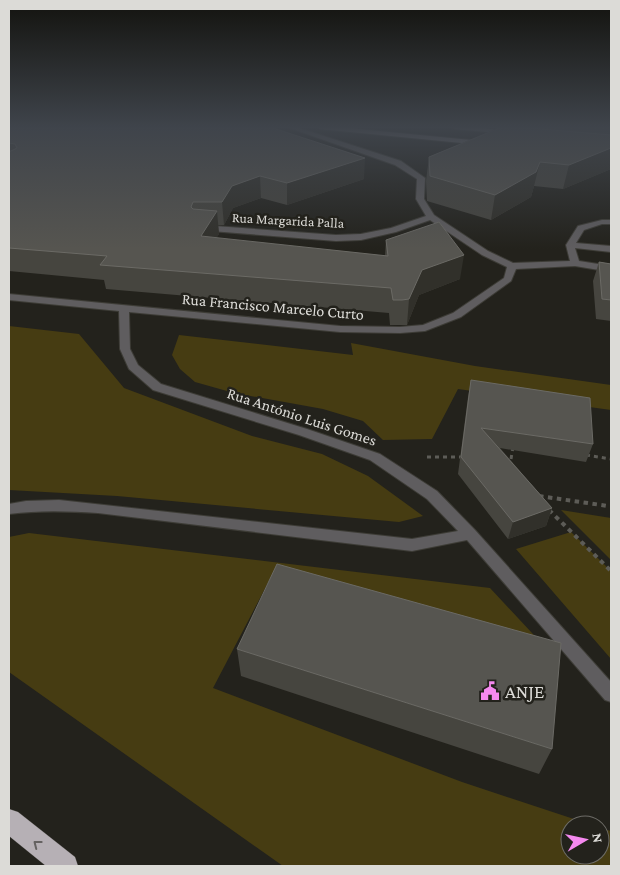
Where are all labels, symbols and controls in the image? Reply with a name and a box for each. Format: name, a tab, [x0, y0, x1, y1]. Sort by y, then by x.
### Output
street label: Rua Margarida Palla	[231, 209, 345, 231]
street label: Rua Francisco Marcelo Curto	[181, 290, 365, 323]
street label: Rua António Luis Gomes	[225, 384, 379, 449]
public building icon: ANJE	[479, 680, 501, 702]
place label: ANJE	[505, 681, 544, 702]
north arrow	[560, 815, 610, 865]
text: N	[589, 832, 607, 844]
one-way arrow	[34, 841, 43, 849]

